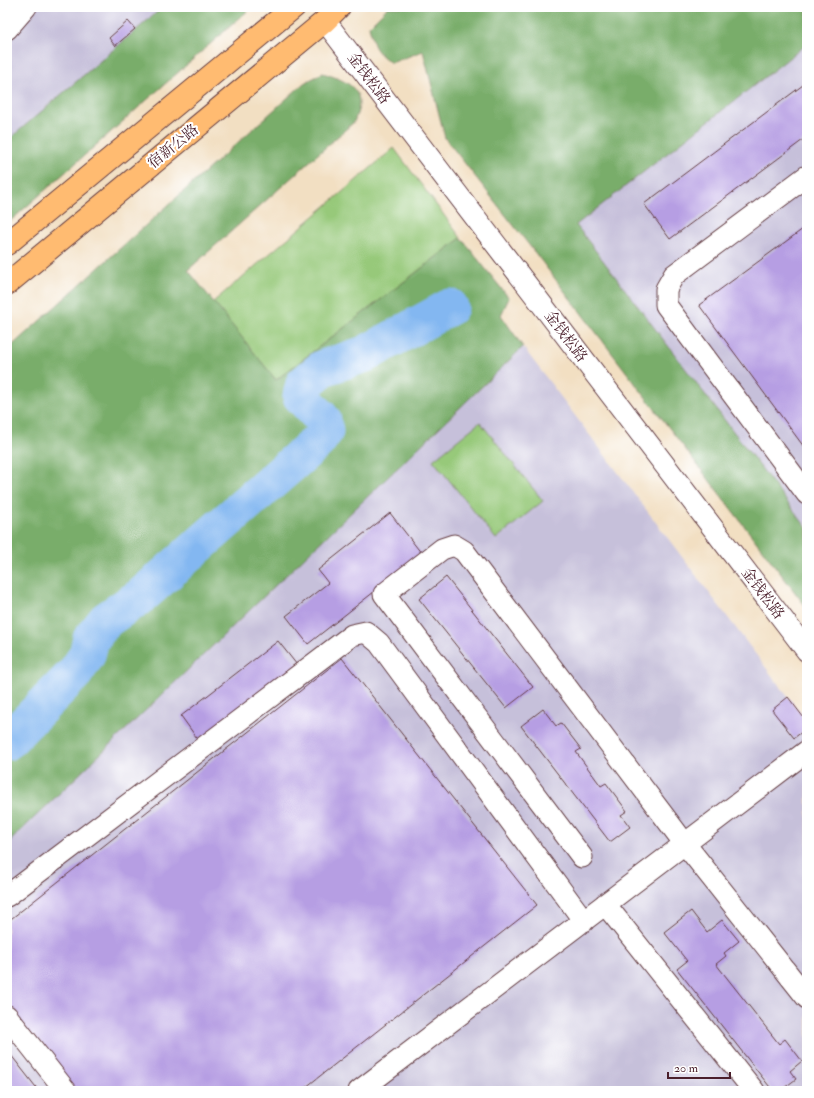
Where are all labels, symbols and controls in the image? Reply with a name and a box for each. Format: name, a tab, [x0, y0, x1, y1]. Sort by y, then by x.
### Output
street label: 金钱松路	[343, 49, 394, 108]
street label: 宿新公路	[144, 120, 203, 173]
street label: 金钱松路	[540, 307, 591, 366]
street label: 金钱松路	[737, 564, 788, 623]
scale bar	[668, 1054, 730, 1080]
text: 20 m	[674, 1061, 699, 1076]

